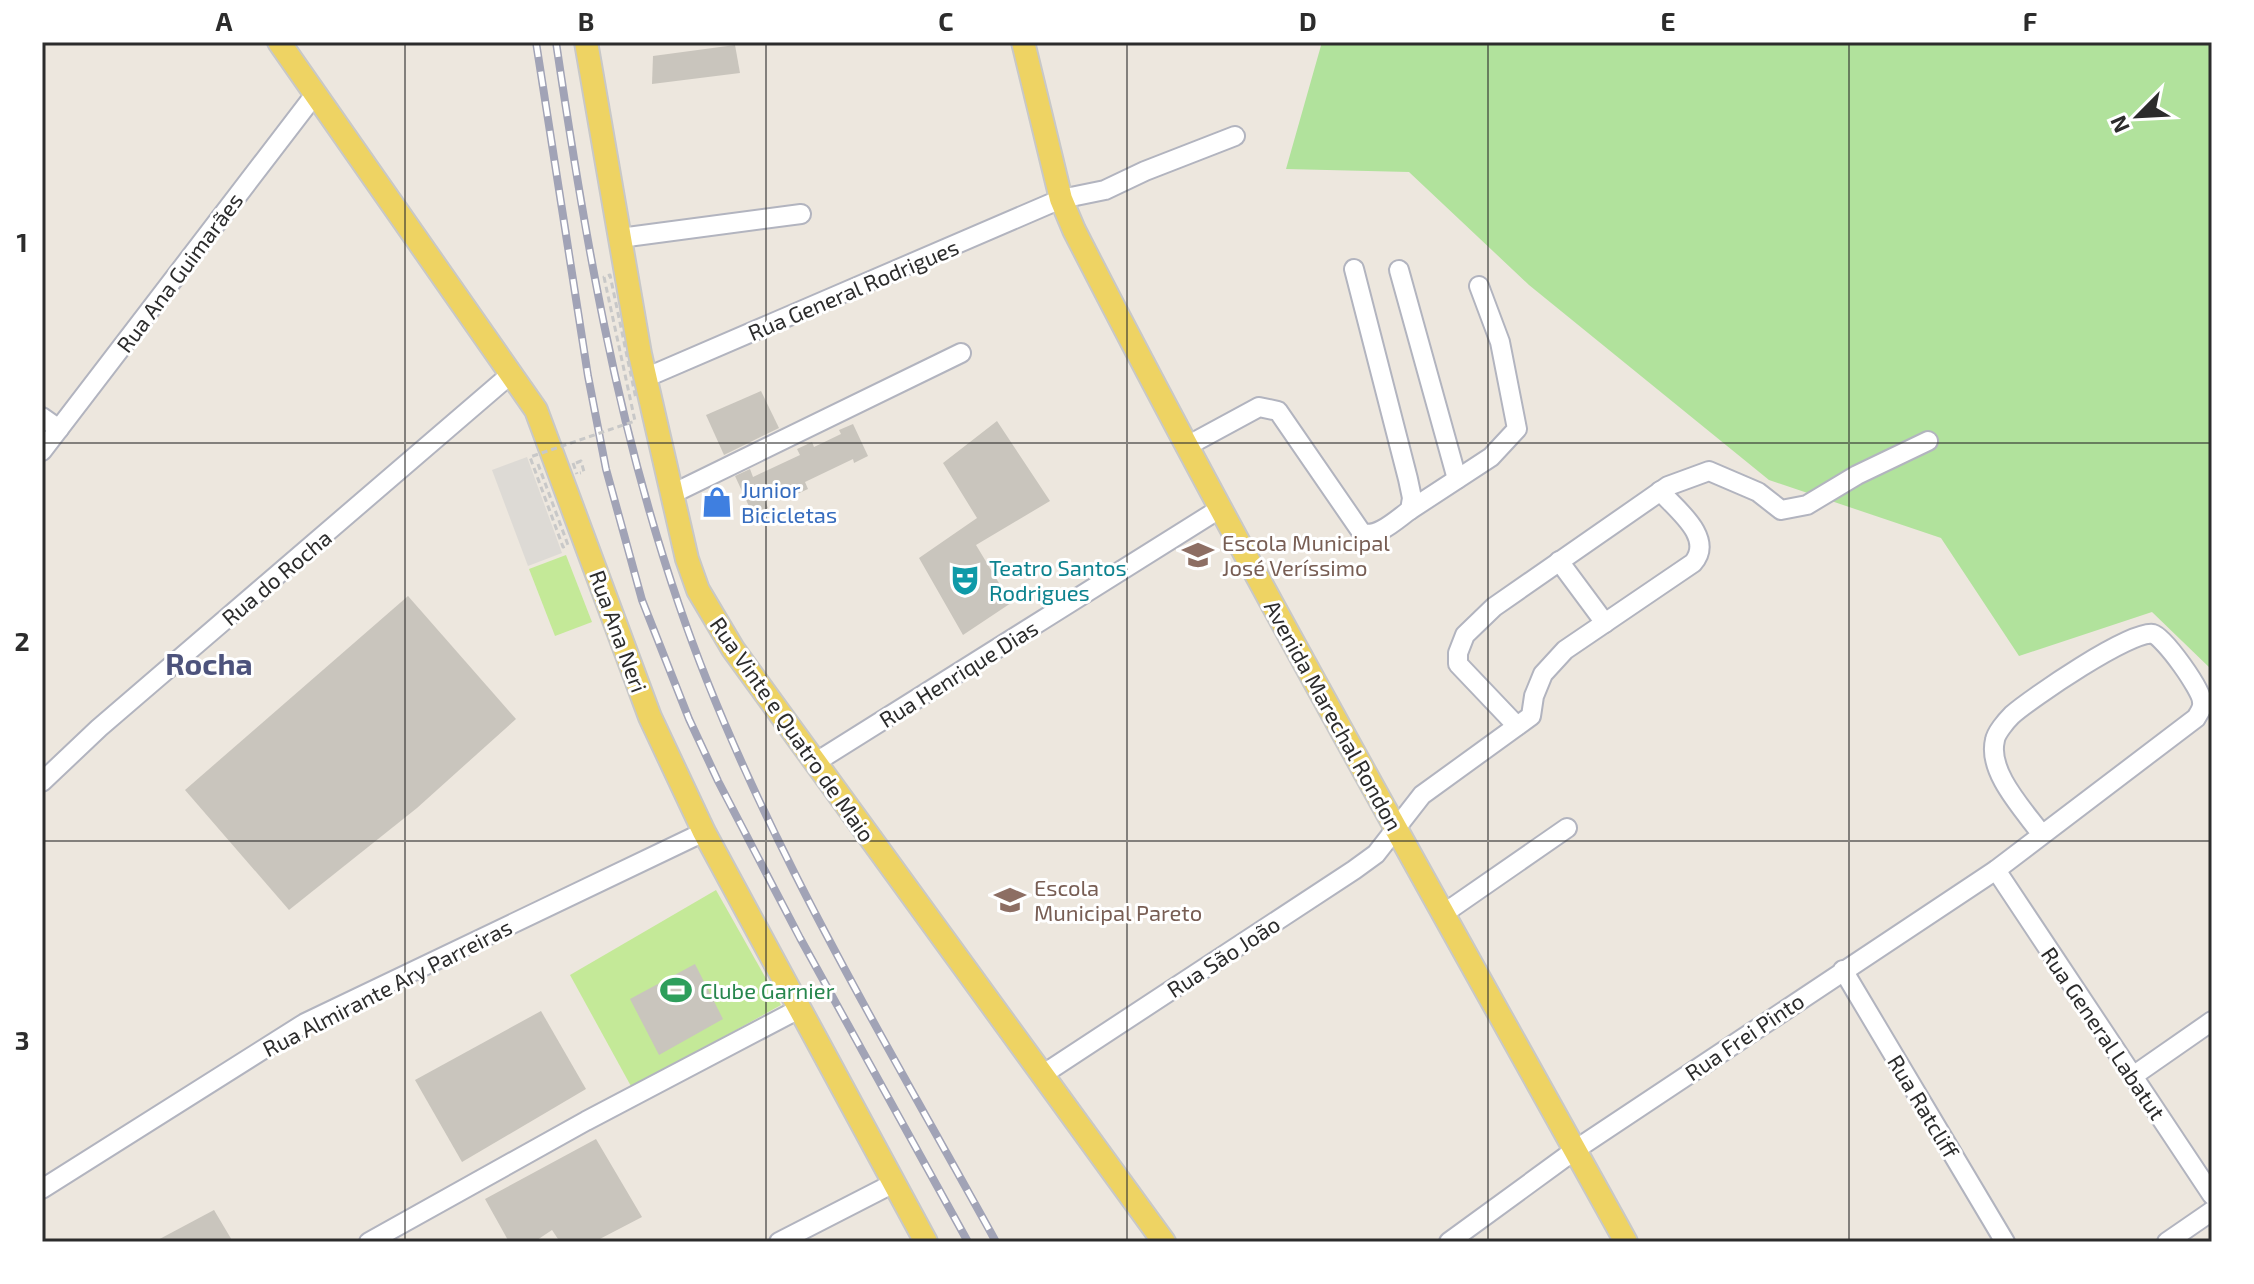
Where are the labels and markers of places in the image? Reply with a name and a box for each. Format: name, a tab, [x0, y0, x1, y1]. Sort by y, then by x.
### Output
place label: Junior Bicicletas	[741, 476, 837, 527]
shop icon: Junior Bicicletas	[700, 485, 734, 519]
place label: Escola Municipal José Veríssimo	[1222, 529, 1390, 580]
school or university icon: Escola Municipal José Veríssimo	[1181, 538, 1215, 572]
place label: Teatro Santos Rodrigues	[989, 554, 1127, 605]
theatre icon: Teatro Santos Rodrigues	[948, 563, 982, 597]
place label: Escola Municipal Pareto	[1034, 874, 1202, 925]
school or university icon: Escola Municipal Pareto	[993, 883, 1027, 917]
sports icon: Clube Garnier	[659, 973, 693, 1007]
place label: Clube Garnier	[700, 977, 835, 1003]

